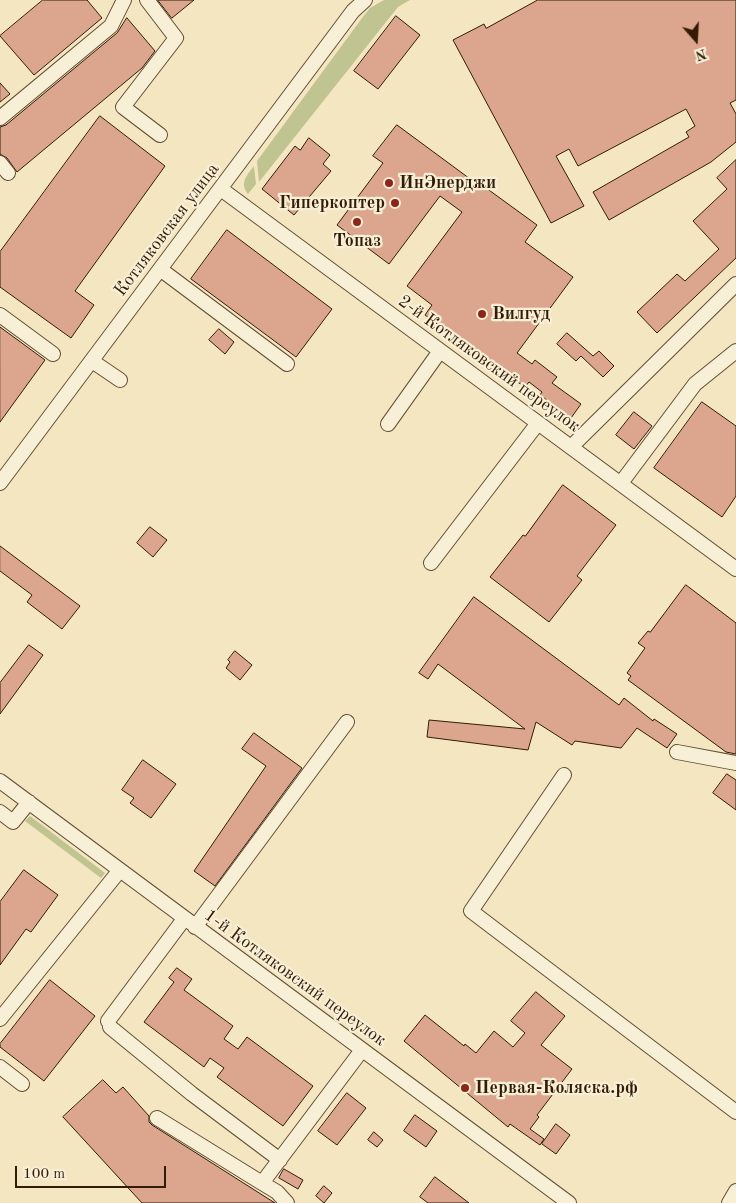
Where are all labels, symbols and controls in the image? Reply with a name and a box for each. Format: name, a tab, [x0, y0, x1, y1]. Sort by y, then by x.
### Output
north arrow	[671, 15, 721, 65]
text: N	[694, 46, 708, 63]
street label: Котляковская улица	[110, 159, 224, 301]
place label: ИнЭнерджи	[399, 172, 496, 194]
marker: ИнЭнерджи	[383, 177, 395, 189]
place label: Гиперкоптер	[279, 192, 385, 214]
marker: Гиперкоптер	[389, 197, 401, 209]
marker: Топаз	[351, 216, 363, 228]
place label: Топаз	[333, 230, 381, 252]
street label: 2-й Котляковский переулок	[394, 291, 584, 437]
place label: Вилгуд	[492, 303, 550, 325]
marker: Вилгуд	[476, 308, 488, 320]
street label: 1-й Котляковский переулок	[200, 905, 390, 1051]
place label: Первая-Коляска.рф	[475, 1077, 638, 1099]
marker: Первая-Коляска.рф	[459, 1082, 471, 1094]
scale bar	[18, 1156, 169, 1188]
text: 100 m	[23, 1167, 65, 1182]

